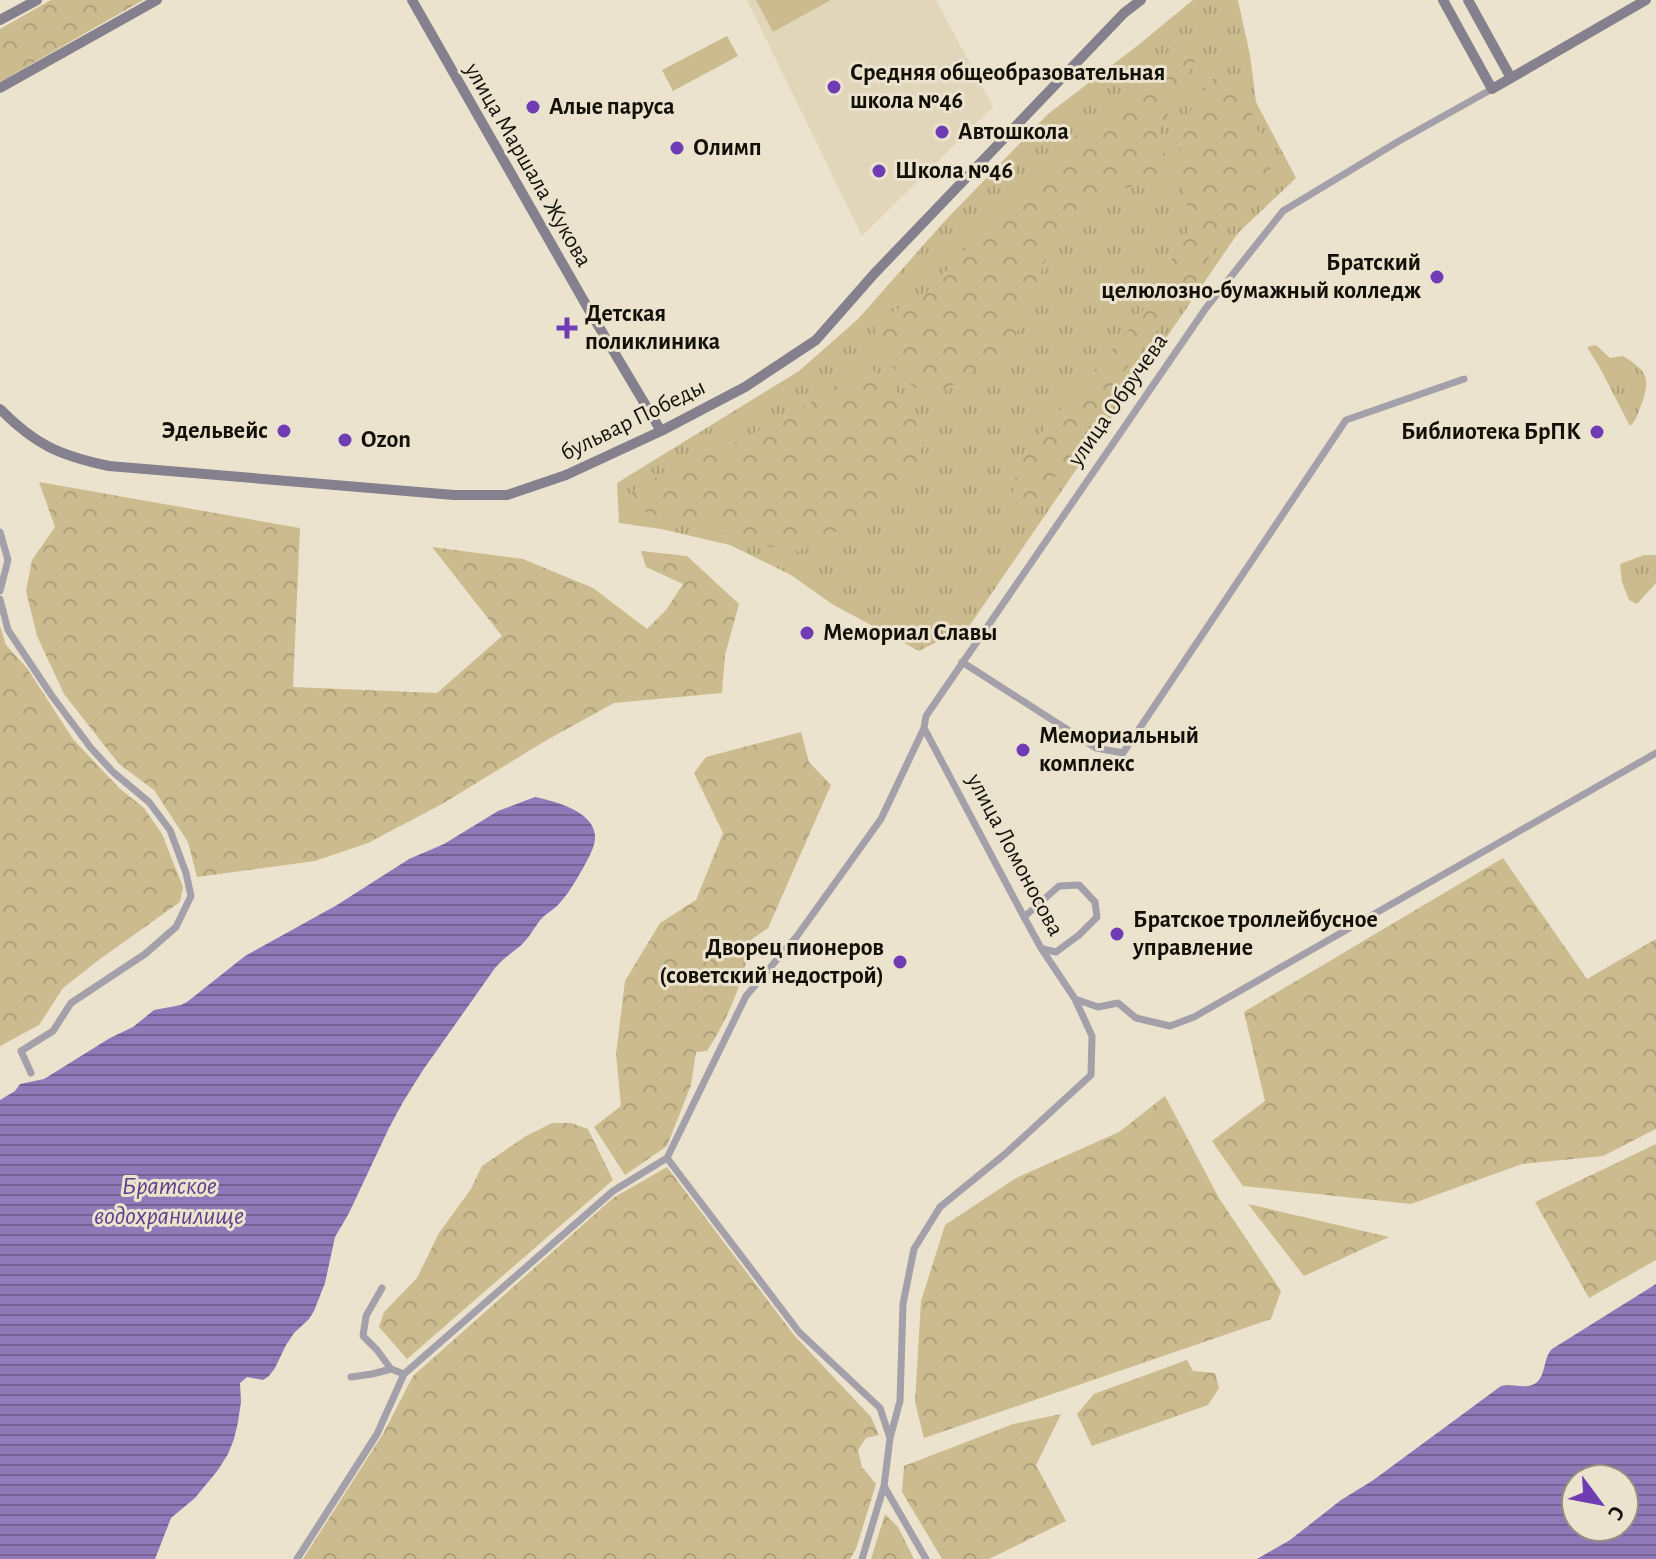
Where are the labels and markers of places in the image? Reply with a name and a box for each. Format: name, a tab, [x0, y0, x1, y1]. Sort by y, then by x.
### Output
place label: Средняя общеобразовательная школа №46	[850, 61, 1165, 113]
marker: Средняя общеобразовательная школа №46	[825, 78, 843, 96]
place label: Алые паруса	[549, 95, 675, 119]
marker: Алые паруса	[524, 98, 542, 116]
place label: Автошкола	[958, 120, 1069, 144]
marker: Автошкола	[933, 123, 951, 141]
place label: Олимп	[693, 136, 762, 160]
marker: Олимп	[668, 139, 686, 157]
place label: Школа №46	[895, 159, 1013, 183]
marker: Школа №46	[870, 162, 888, 180]
place label: Братский целюлозно-бумажный колледж	[1101, 251, 1421, 303]
marker: Братский целюлозно-бумажный колледж	[1428, 268, 1446, 286]
place label: Детская поликлиника	[585, 302, 720, 354]
marker: Детская поликлиника	[556, 317, 578, 339]
place label: Эдельвейс	[161, 419, 268, 443]
place label: Библиотека БрПК	[1401, 420, 1581, 444]
marker: Эдельвейс	[275, 422, 293, 440]
marker: Библиотека БрПК	[1588, 423, 1606, 441]
place label: Ozon	[361, 428, 411, 452]
marker: Ozon	[336, 431, 354, 449]
place label: Мемориал Славы	[823, 621, 998, 645]
marker: Мемориал Славы	[798, 624, 816, 642]
place label: Мемориальный комплекс	[1039, 724, 1199, 776]
marker: Мемориальный комплекс	[1014, 741, 1032, 759]
place label: Братское троллейбусное управление	[1132, 908, 1378, 960]
marker: Братское троллейбусное управление	[1108, 925, 1126, 943]
place label: Дворец пионеров (советский недострой)	[659, 936, 884, 988]
marker: Дворец пионеров (советский недострой)	[891, 953, 909, 971]

